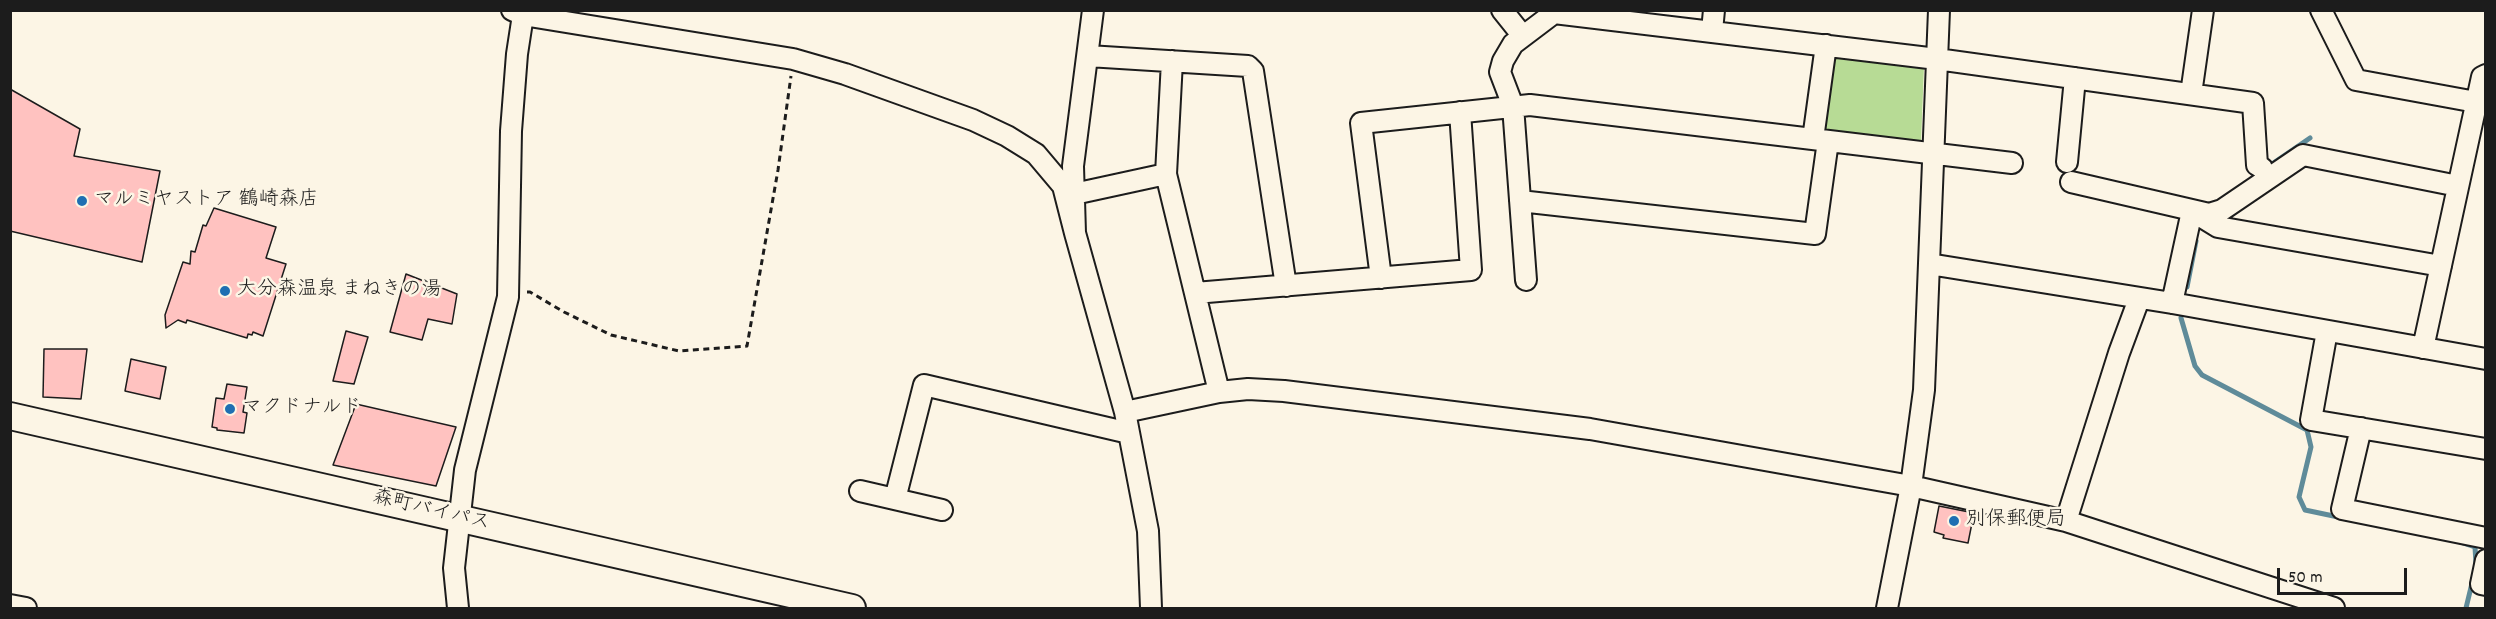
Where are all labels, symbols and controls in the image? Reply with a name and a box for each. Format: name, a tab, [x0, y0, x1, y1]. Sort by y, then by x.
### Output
place label: マルミヤストア 鶴崎森店	[94, 189, 319, 213]
marker: マルミヤストア 鶴崎森店	[75, 194, 89, 208]
place label: 大分森温泉 まねきの湯	[237, 279, 442, 303]
marker: 大分森温泉 まねきの湯	[218, 284, 232, 298]
place label: マクドナルド	[242, 397, 362, 421]
marker: マクドナルド	[223, 402, 237, 416]
street label: 森町バイパス	[370, 487, 492, 537]
place label: 別保郵便局	[1966, 509, 2066, 533]
marker: 別保郵便局	[1947, 514, 1961, 528]
scale bar	[2280, 556, 2410, 594]
text: 50 m	[2288, 566, 2323, 591]

